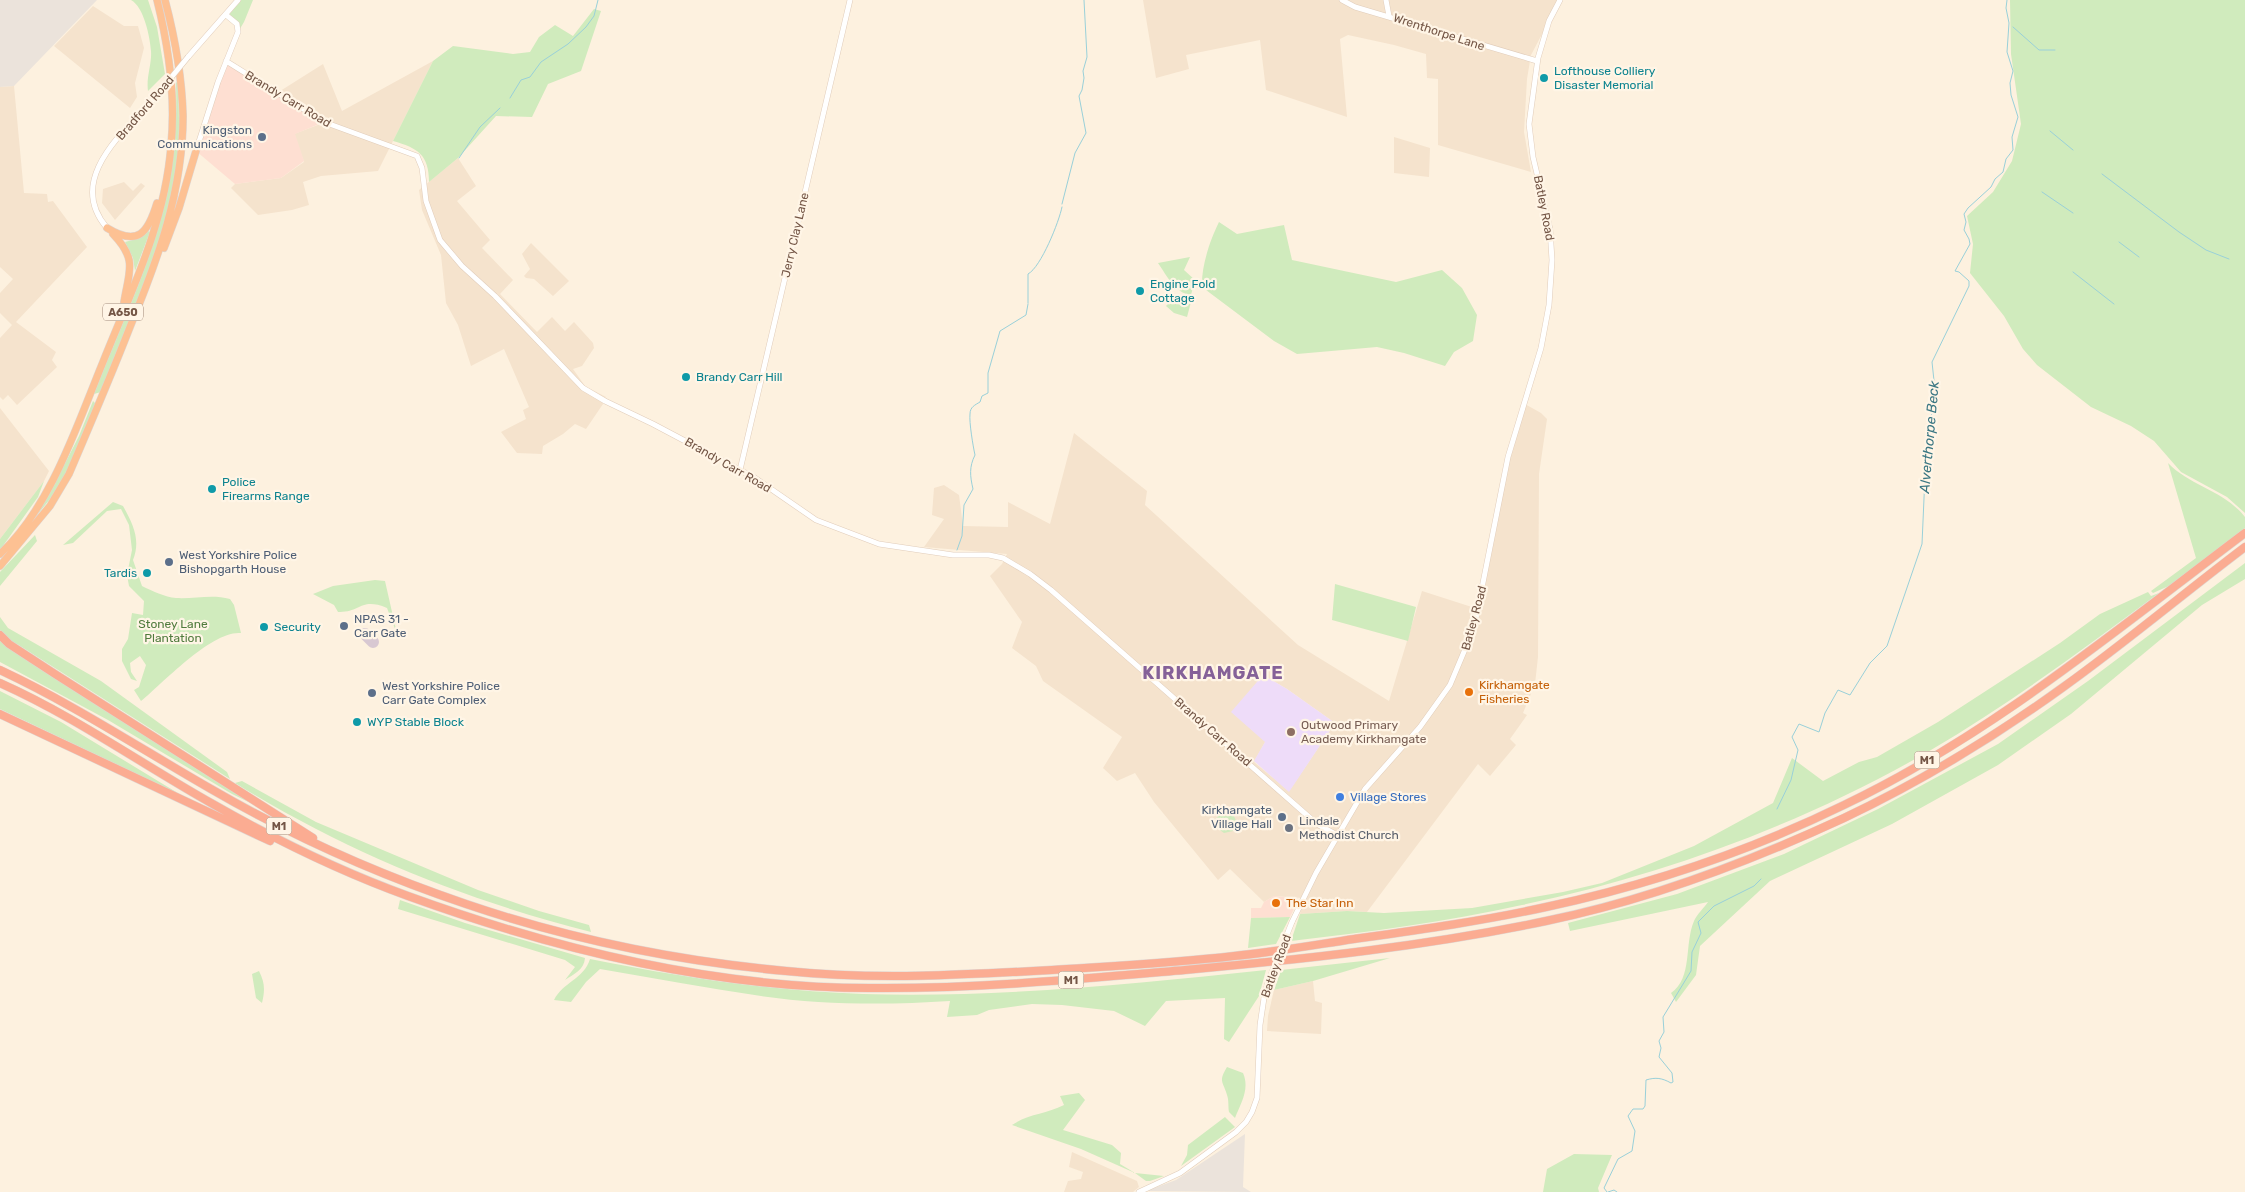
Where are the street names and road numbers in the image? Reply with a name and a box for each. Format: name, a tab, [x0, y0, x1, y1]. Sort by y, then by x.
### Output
street label: Wrenthorpe Lane	[1391, 11, 1487, 53]
street label: Brandy Carr Road	[243, 68, 333, 130]
street label: Bradford Road	[113, 73, 177, 143]
street label: Batley Road	[1531, 174, 1557, 242]
street label: Jerry Clay Lane	[778, 191, 812, 279]
road number: A650	[103, 304, 143, 320]
street label: Brandy Carr Road	[682, 435, 774, 495]
street label: Batley Road	[1459, 584, 1489, 652]
street label: Brandy Carr Road	[1172, 695, 1254, 769]
road number: M1	[1914, 752, 1940, 768]
road number: M1	[266, 818, 292, 834]
street label: Batley Road	[1258, 932, 1294, 1000]
road number: M1	[1058, 972, 1084, 988]

